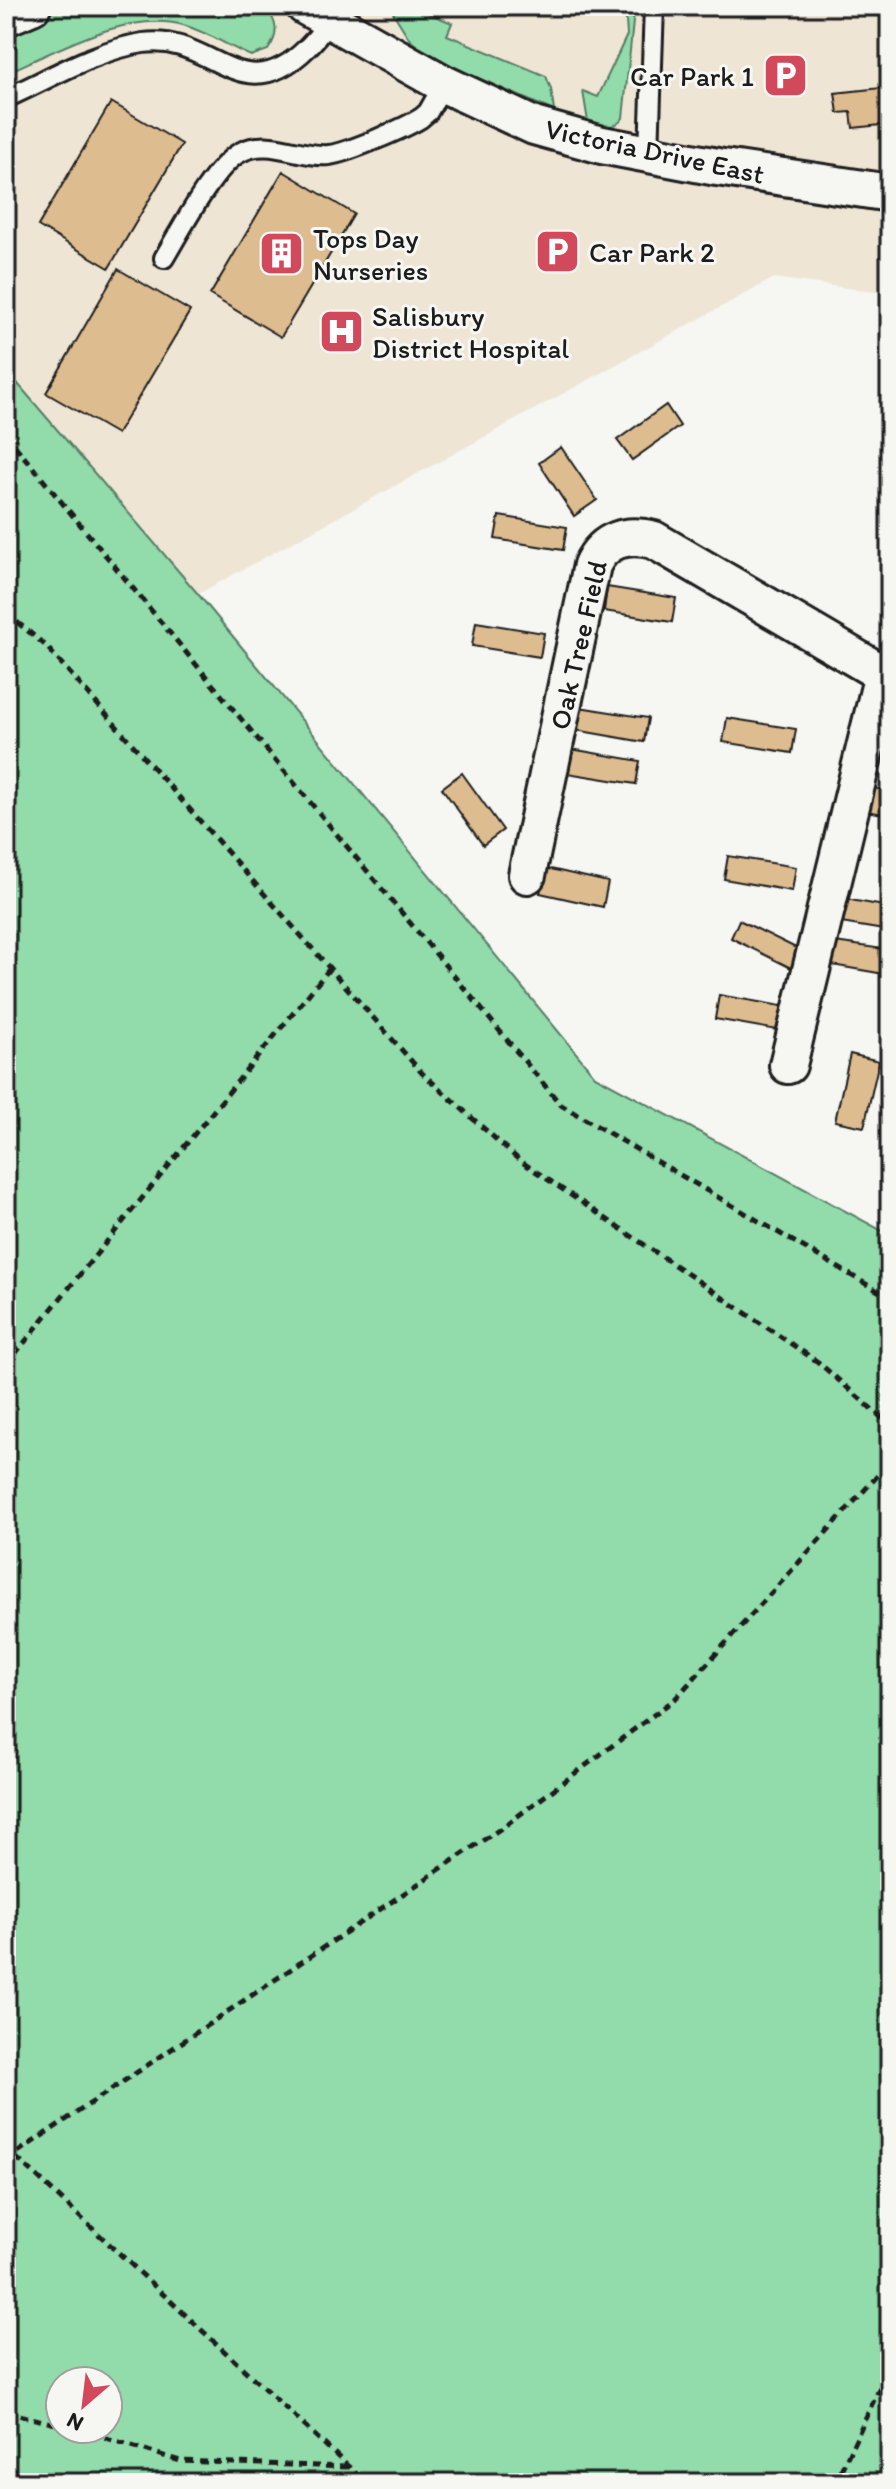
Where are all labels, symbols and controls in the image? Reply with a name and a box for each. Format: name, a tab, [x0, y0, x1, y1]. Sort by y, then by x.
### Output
parking icon: Car Park 1	[761, 52, 809, 100]
place label: Car Park 1	[630, 59, 754, 93]
street label: Victoria Drive East	[542, 111, 768, 191]
place label: Tops Day Nurseries	[313, 221, 428, 287]
parking icon: Car Park 2	[534, 228, 582, 276]
building icon: Tops Day Nurseries	[258, 230, 306, 278]
place label: Car Park 2	[589, 235, 715, 269]
place label: Salisbury District Hospital	[372, 299, 569, 365]
hospital icon: Salisbury District Hospital	[317, 308, 365, 356]
street label: Oak Tree Field	[542, 557, 614, 733]
north arrow	[44, 2365, 124, 2445]
text: N	[62, 2407, 88, 2438]

